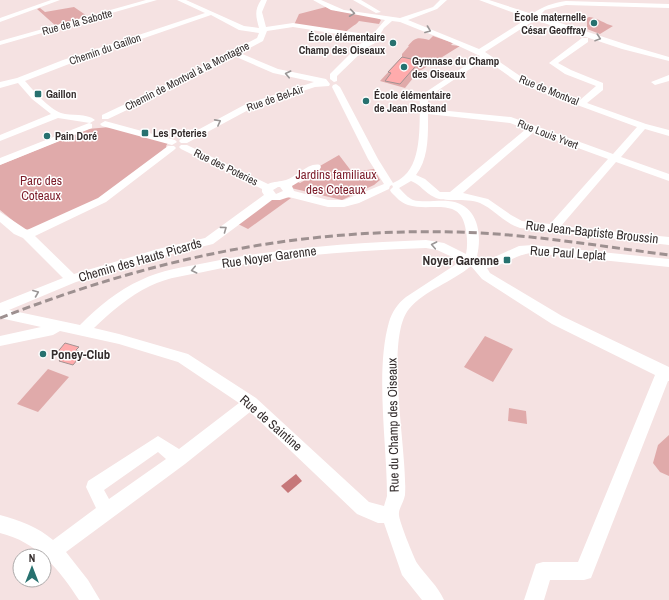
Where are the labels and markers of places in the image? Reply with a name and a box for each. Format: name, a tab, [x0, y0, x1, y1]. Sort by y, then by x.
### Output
place label: École maternelle César Geoffray	[514, 10, 586, 37]
marker: École maternelle César Geoffray	[589, 18, 599, 28]
place label: École élémentaire Champ des Oiseaux	[299, 30, 385, 57]
marker: École élémentaire Champ des Oiseaux	[388, 38, 398, 48]
place label: Gymnase du Champ des Oiseaux	[412, 54, 500, 81]
marker: Gymnase du Champ des Oiseaux	[399, 62, 409, 72]
place label: Gaillon	[46, 87, 77, 101]
place label: École élémentaire de Jean Rostand	[374, 88, 451, 115]
marker: Gaillon	[33, 89, 43, 99]
marker: École élémentaire de Jean Rostand	[361, 96, 371, 106]
place label: Les Poteries	[153, 126, 207, 140]
marker: Les Poteries	[140, 128, 150, 138]
place label: Pain Doré	[55, 129, 97, 143]
marker: Pain Doré	[42, 131, 52, 141]
place label: Noyer Garenne	[423, 252, 499, 269]
marker: Noyer Garenne	[502, 255, 512, 265]
place label: Poney-Club	[51, 346, 110, 363]
marker: Poney-Club	[38, 349, 48, 359]

